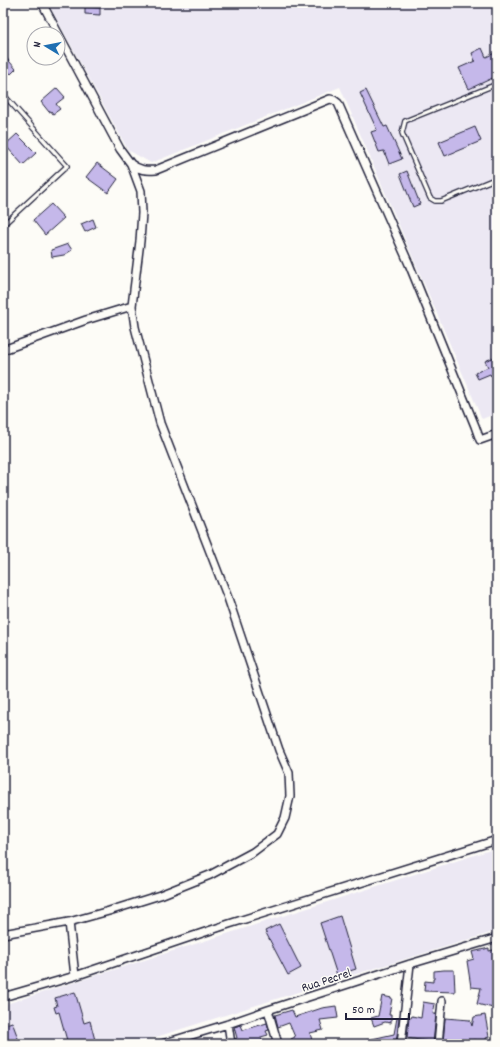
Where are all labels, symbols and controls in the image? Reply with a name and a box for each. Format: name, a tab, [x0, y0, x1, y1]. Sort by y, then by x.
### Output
north arrow	[26, 26, 66, 66]
text: N	[30, 40, 47, 49]
street label: Rua Pecrel	[299, 964, 354, 998]
scale bar	[346, 995, 409, 1021]
text: 50 m	[352, 1002, 375, 1019]

